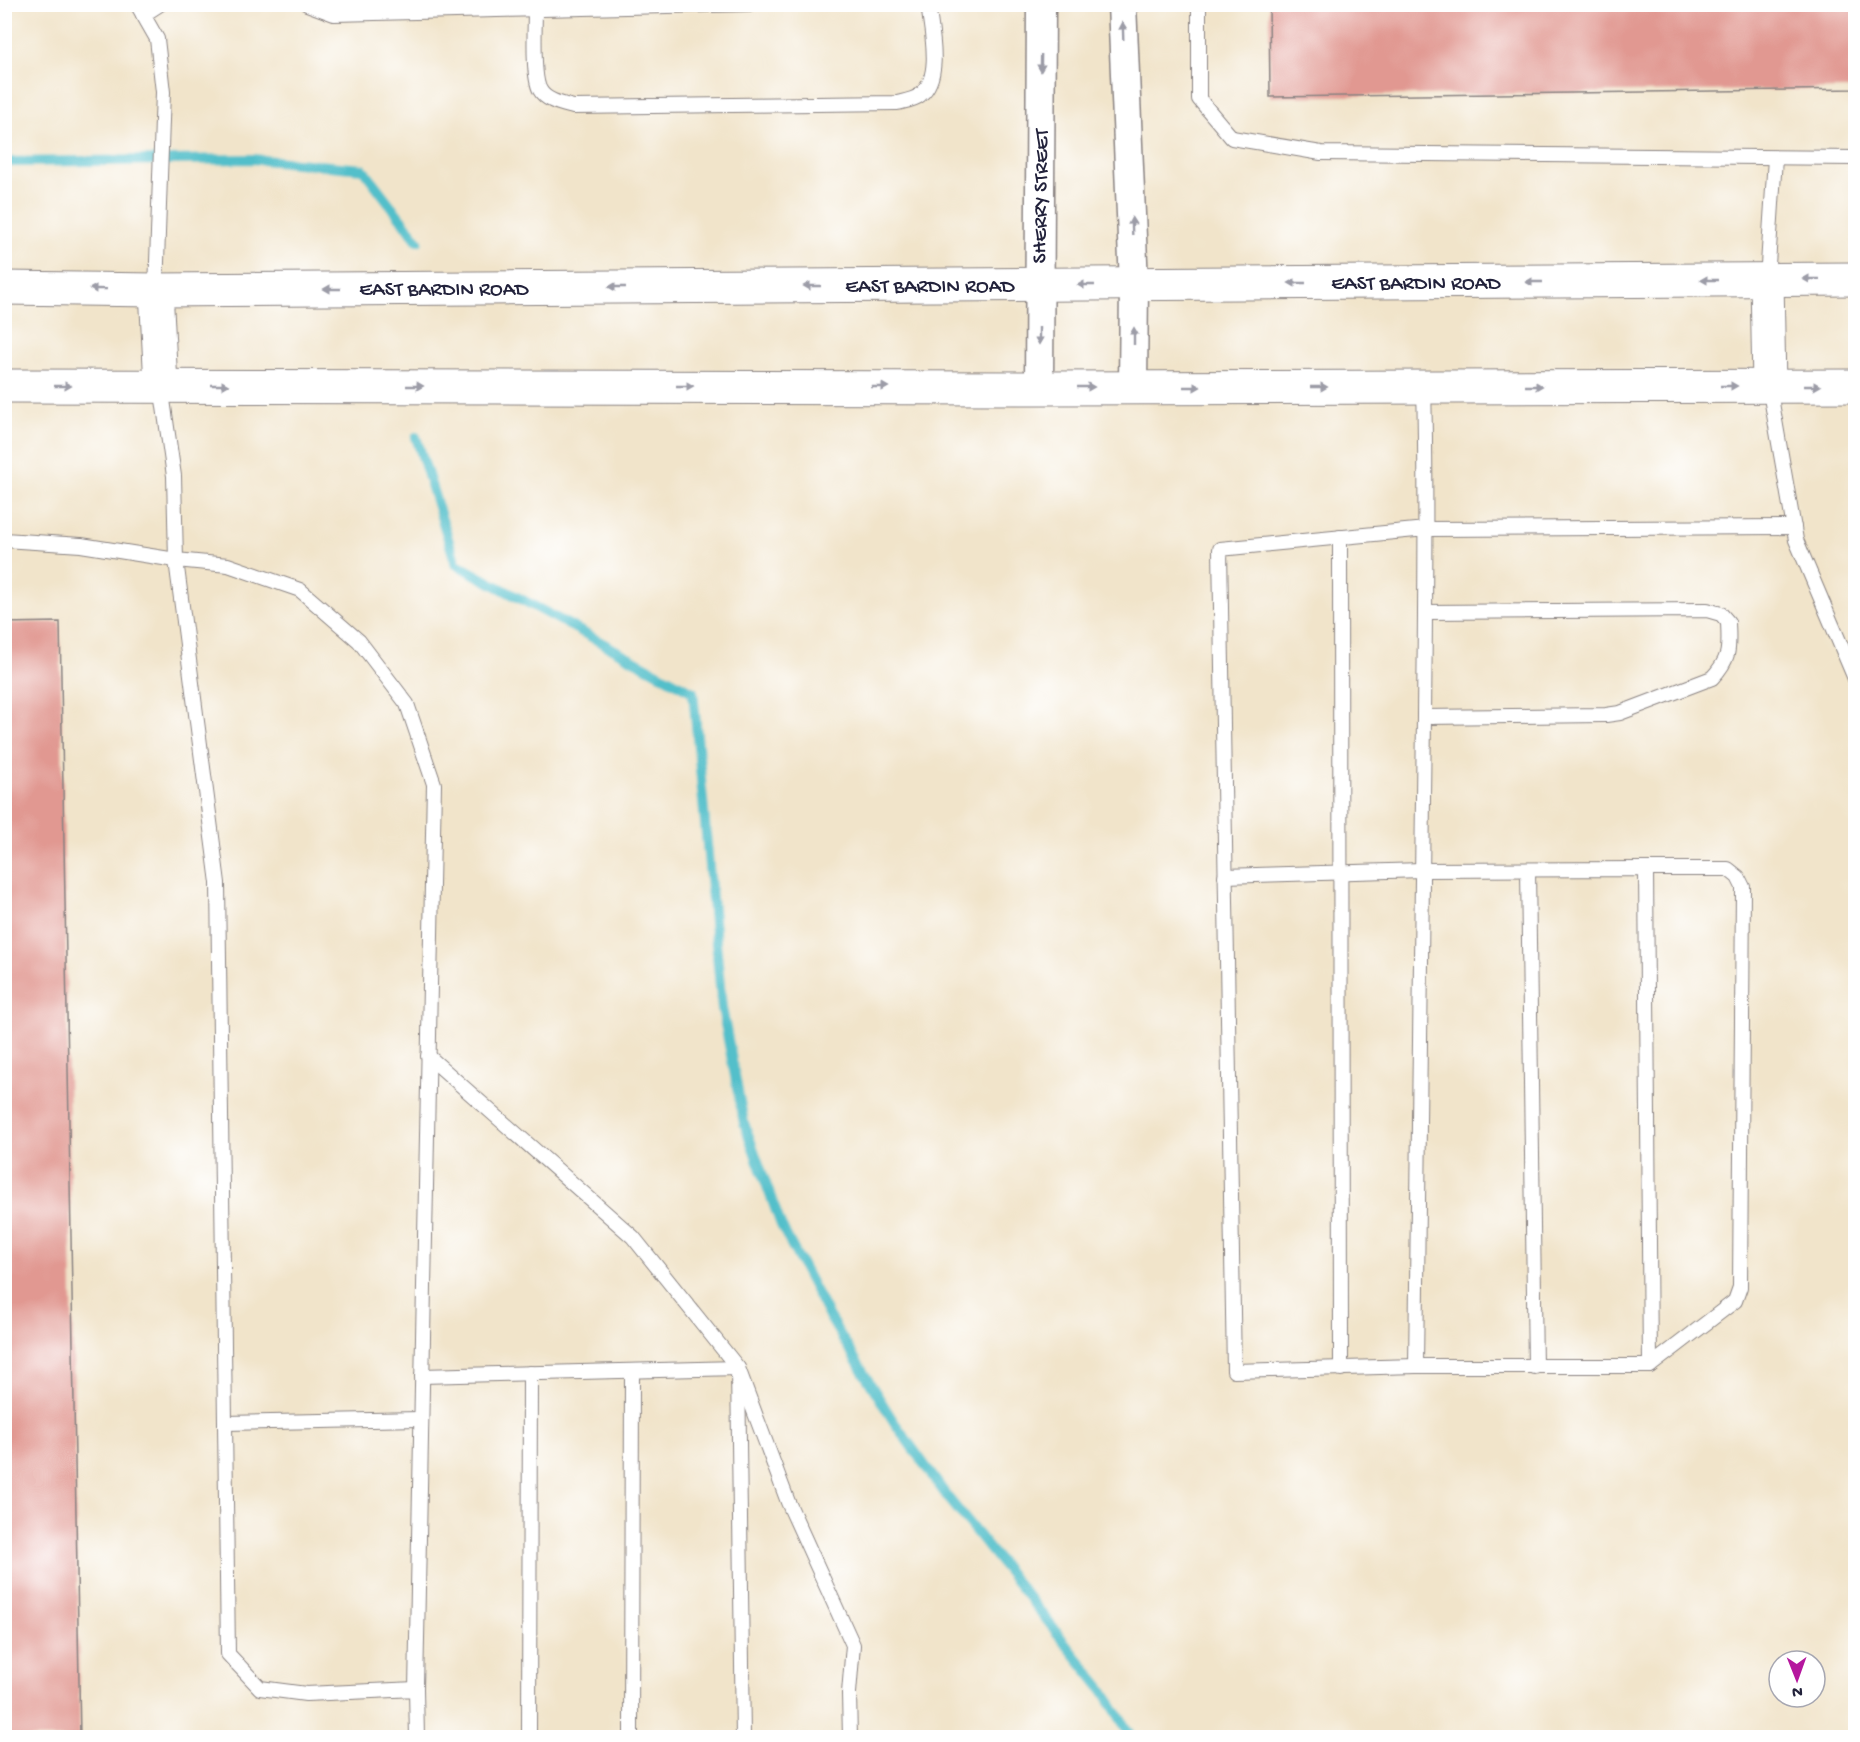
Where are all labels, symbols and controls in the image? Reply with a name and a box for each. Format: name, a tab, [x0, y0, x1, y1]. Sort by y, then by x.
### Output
one-way arrow	[1119, 22, 1128, 41]
one-way arrow	[1036, 53, 1046, 72]
street label: SHERRY STREET	[1029, 128, 1056, 264]
one-way arrow	[1127, 216, 1136, 235]
street label: EAST BARDIN ROAD	[1331, 273, 1501, 298]
one-way arrow	[1699, 275, 1718, 285]
one-way arrow	[1802, 275, 1821, 284]
street label: EAST BARDIN ROAD	[845, 276, 1015, 301]
one-way arrow	[1525, 277, 1544, 286]
one-way arrow	[1288, 278, 1307, 288]
street label: EAST BARDIN ROAD	[359, 279, 529, 304]
one-way arrow	[1077, 280, 1096, 290]
one-way arrow	[802, 281, 821, 291]
one-way arrow	[607, 282, 626, 292]
one-way arrow	[88, 284, 107, 294]
one-way arrow	[323, 284, 342, 294]
one-way arrow	[1129, 326, 1139, 345]
one-way arrow	[1034, 327, 1044, 346]
one-way arrow	[210, 380, 229, 390]
one-way arrow	[53, 381, 72, 391]
one-way arrow	[405, 381, 424, 391]
one-way arrow	[675, 381, 694, 391]
one-way arrow	[1525, 381, 1544, 391]
one-way arrow	[1720, 381, 1739, 391]
one-way arrow	[1803, 381, 1822, 391]
one-way arrow	[870, 382, 889, 392]
one-way arrow	[1182, 382, 1201, 392]
one-way arrow	[1309, 382, 1328, 392]
one-way arrow	[1077, 383, 1096, 392]
north arrow	[1767, 1649, 1827, 1709]
text: N	[1791, 1681, 1803, 1700]

